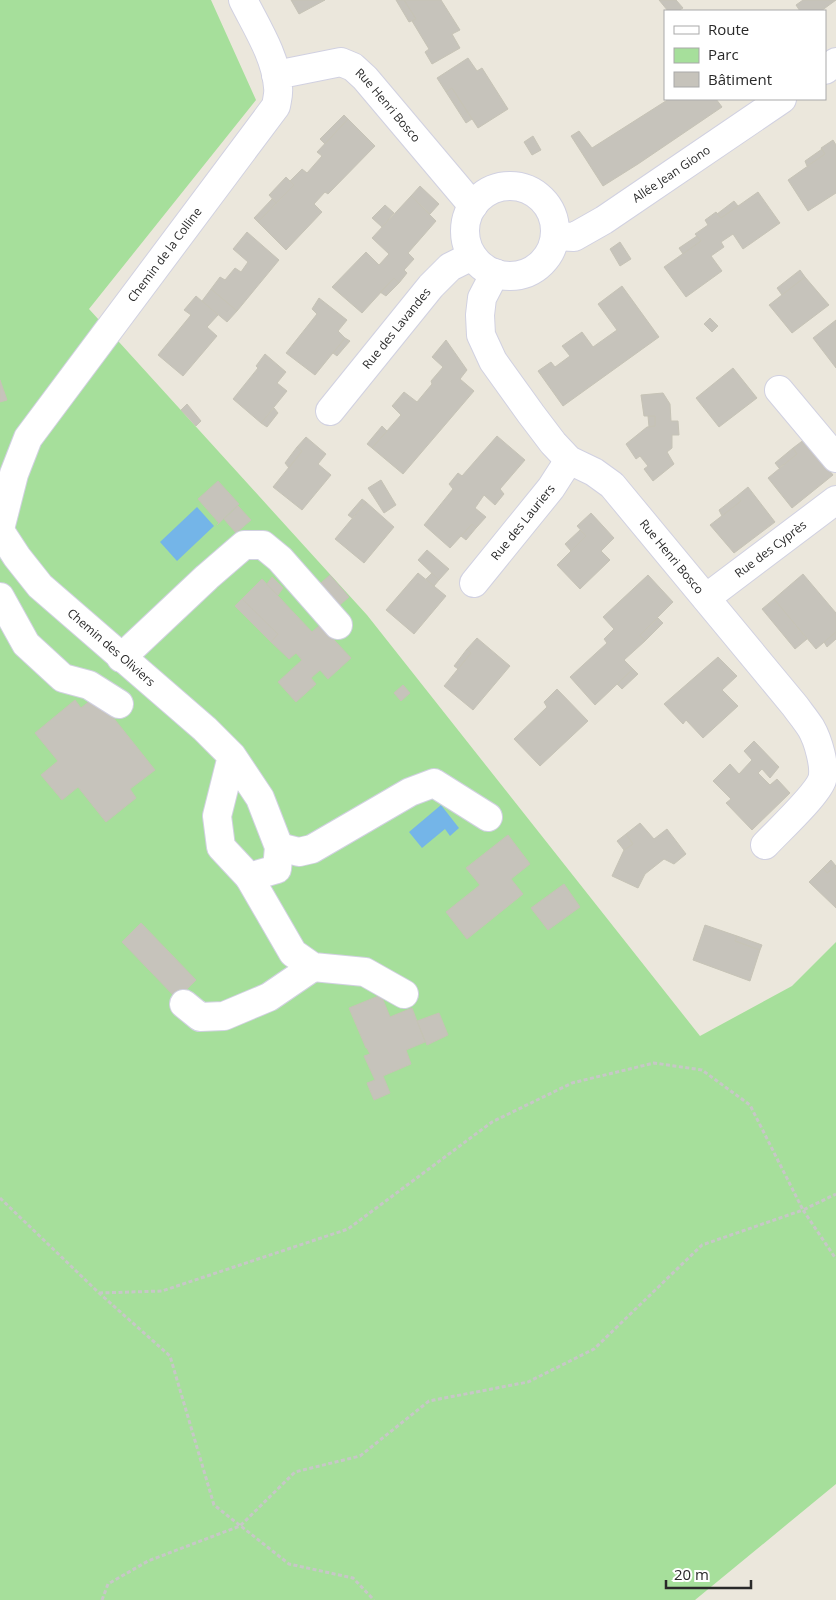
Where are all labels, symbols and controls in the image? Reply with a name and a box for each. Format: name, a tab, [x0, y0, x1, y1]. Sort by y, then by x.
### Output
legend	[664, 10, 826, 100]
text: Route	[708, 19, 749, 39]
text: Parc	[708, 44, 739, 64]
street label: Rue Henri Bosco	[352, 64, 425, 146]
text: Bâtiment	[708, 69, 772, 89]
street label: Allée Jean Giono	[629, 141, 714, 206]
street label: Chemin de la Colline	[123, 203, 206, 305]
street label: Rue des Lavandes	[358, 284, 435, 373]
street label: Rue des Lauriers	[487, 480, 559, 564]
street label: Rue Henri Bosco	[636, 515, 708, 597]
street label: Rue des Cyprès	[731, 516, 810, 581]
street label: Chemin des Oliviers	[64, 604, 159, 690]
scale bar	[666, 1558, 751, 1590]
text: 20 m	[674, 1564, 709, 1584]

